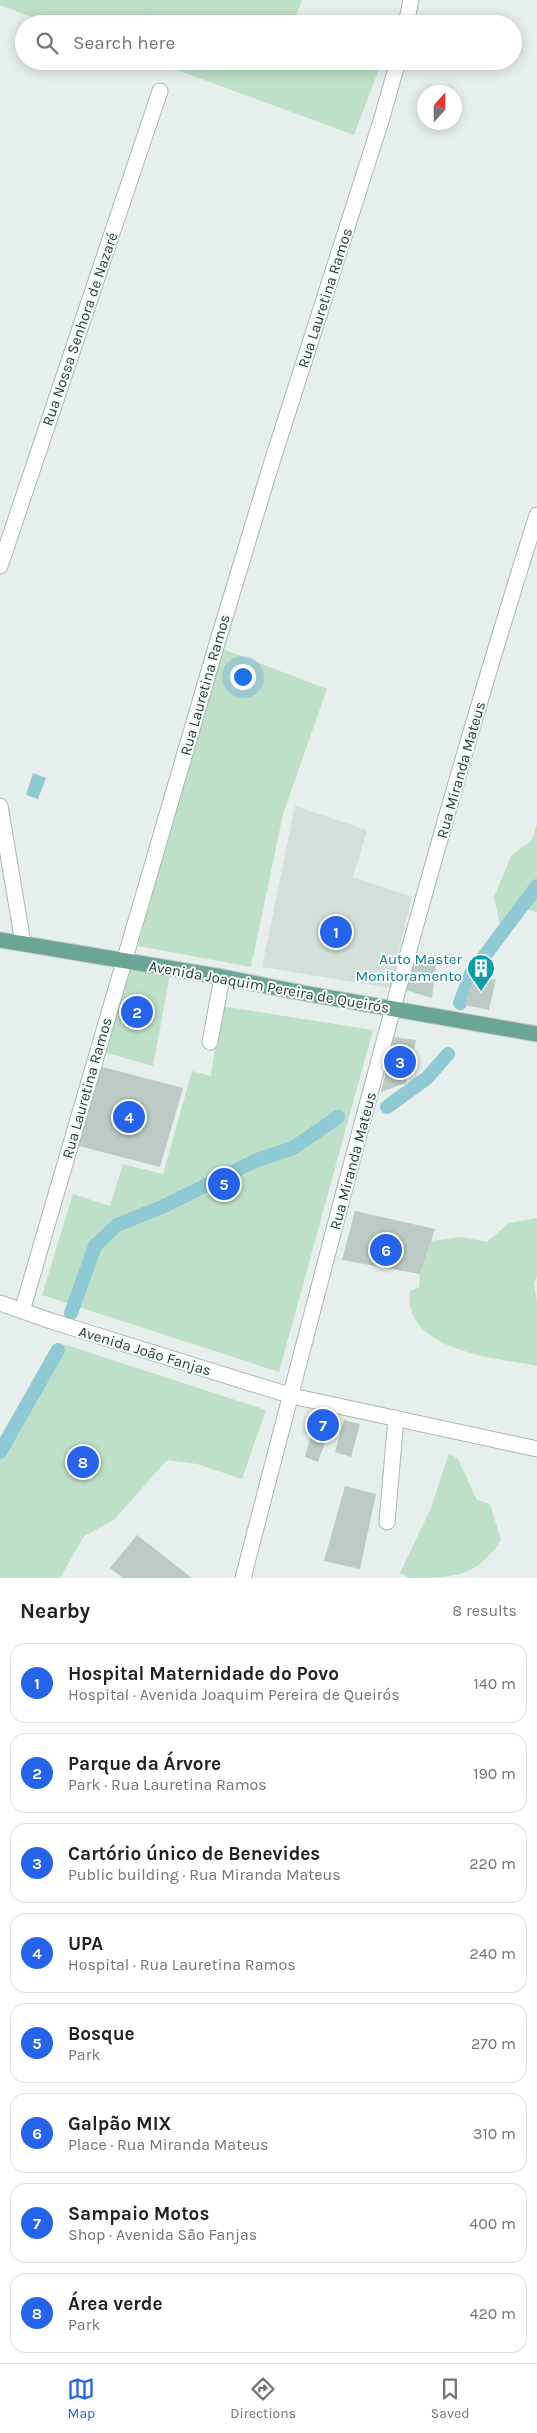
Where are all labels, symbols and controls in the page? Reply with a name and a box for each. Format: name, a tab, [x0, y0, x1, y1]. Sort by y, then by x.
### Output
search box	[15, 15, 522, 70]
icon: search	[33, 29, 61, 57]
text: Search here	[73, 32, 175, 54]
north arrow	[417, 85, 462, 130]
street label: Rua Lauretina Ramos	[294, 226, 356, 370]
street label: Rua Nossa Senhora de Nazaré	[38, 230, 122, 428]
street label: Rua Lauretina Ramos	[176, 612, 234, 758]
your location	[230, 664, 256, 690]
street label: Rua Miranda Mateus	[433, 699, 489, 841]
pin: 1	[320, 913, 352, 951]
place label: Auto Master Monitoramento	[355, 950, 463, 985]
building icon: Auto Master Monitoramento	[466, 953, 496, 992]
street label: Avenida Joaquim Pereira de Queirós	[147, 957, 391, 1017]
pin: 2	[121, 993, 153, 1031]
street label: Rua Lauretina Ramos	[58, 1015, 116, 1161]
pin: 3	[384, 1043, 416, 1081]
street label: Rua Miranda Mateus	[326, 1090, 380, 1232]
pin: 4	[113, 1098, 145, 1136]
pin: 5	[208, 1165, 240, 1203]
pin: 6	[370, 1231, 402, 1269]
street label: Avenida João Fanjas	[77, 1322, 213, 1380]
pin: 7	[307, 1406, 339, 1444]
pin: 8	[67, 1443, 99, 1481]
text: Nearby	[20, 1599, 90, 1623]
text: 8 results	[452, 1601, 517, 1620]
text: Hospital Maternidade do Povo	[68, 1663, 339, 1685]
text: 1	[34, 1674, 40, 1693]
text: 140 m	[474, 1674, 516, 1693]
text: Hospital · Avenida Joaquim Pereira de Queirós	[68, 1685, 400, 1704]
text: Parque da Árvore	[68, 1753, 221, 1775]
text: 2	[32, 1764, 42, 1783]
text: 190 m	[473, 1764, 516, 1783]
text: Park · Rua Lauretina Ramos	[68, 1775, 267, 1794]
text: Cartório único de Benevides	[68, 1843, 320, 1865]
text: 3	[32, 1854, 42, 1873]
text: 220 m	[469, 1854, 516, 1873]
text: Public building · Rua Miranda Mateus	[68, 1865, 341, 1884]
text: UPA	[68, 1933, 103, 1955]
text: 4	[32, 1944, 42, 1963]
text: 240 m	[470, 1944, 516, 1963]
text: Hospital · Rua Lauretina Ramos	[68, 1955, 296, 1974]
text: Bosque	[68, 2023, 135, 2045]
text: 5	[32, 2034, 42, 2053]
text: 270 m	[471, 2034, 516, 2053]
text: Park	[68, 2045, 100, 2064]
text: Galpão MIX	[68, 2113, 171, 2135]
text: 6	[32, 2124, 42, 2143]
text: 310 m	[473, 2124, 516, 2143]
text: Place · Rua Miranda Mateus	[68, 2135, 269, 2154]
text: Sampaio Motos	[68, 2203, 209, 2225]
text: 7	[33, 2214, 41, 2233]
text: 400 m	[469, 2214, 516, 2233]
text: Shop · Avenida São Fanjas	[68, 2225, 257, 2244]
text: Área verde	[68, 2293, 162, 2315]
text: 8	[32, 2304, 42, 2323]
text: 420 m	[470, 2304, 516, 2323]
text: Park	[68, 2315, 100, 2334]
tab: Map	[67, 2375, 95, 2422]
tab: Directions	[230, 2375, 296, 2422]
tab: Saved	[431, 2375, 470, 2422]

